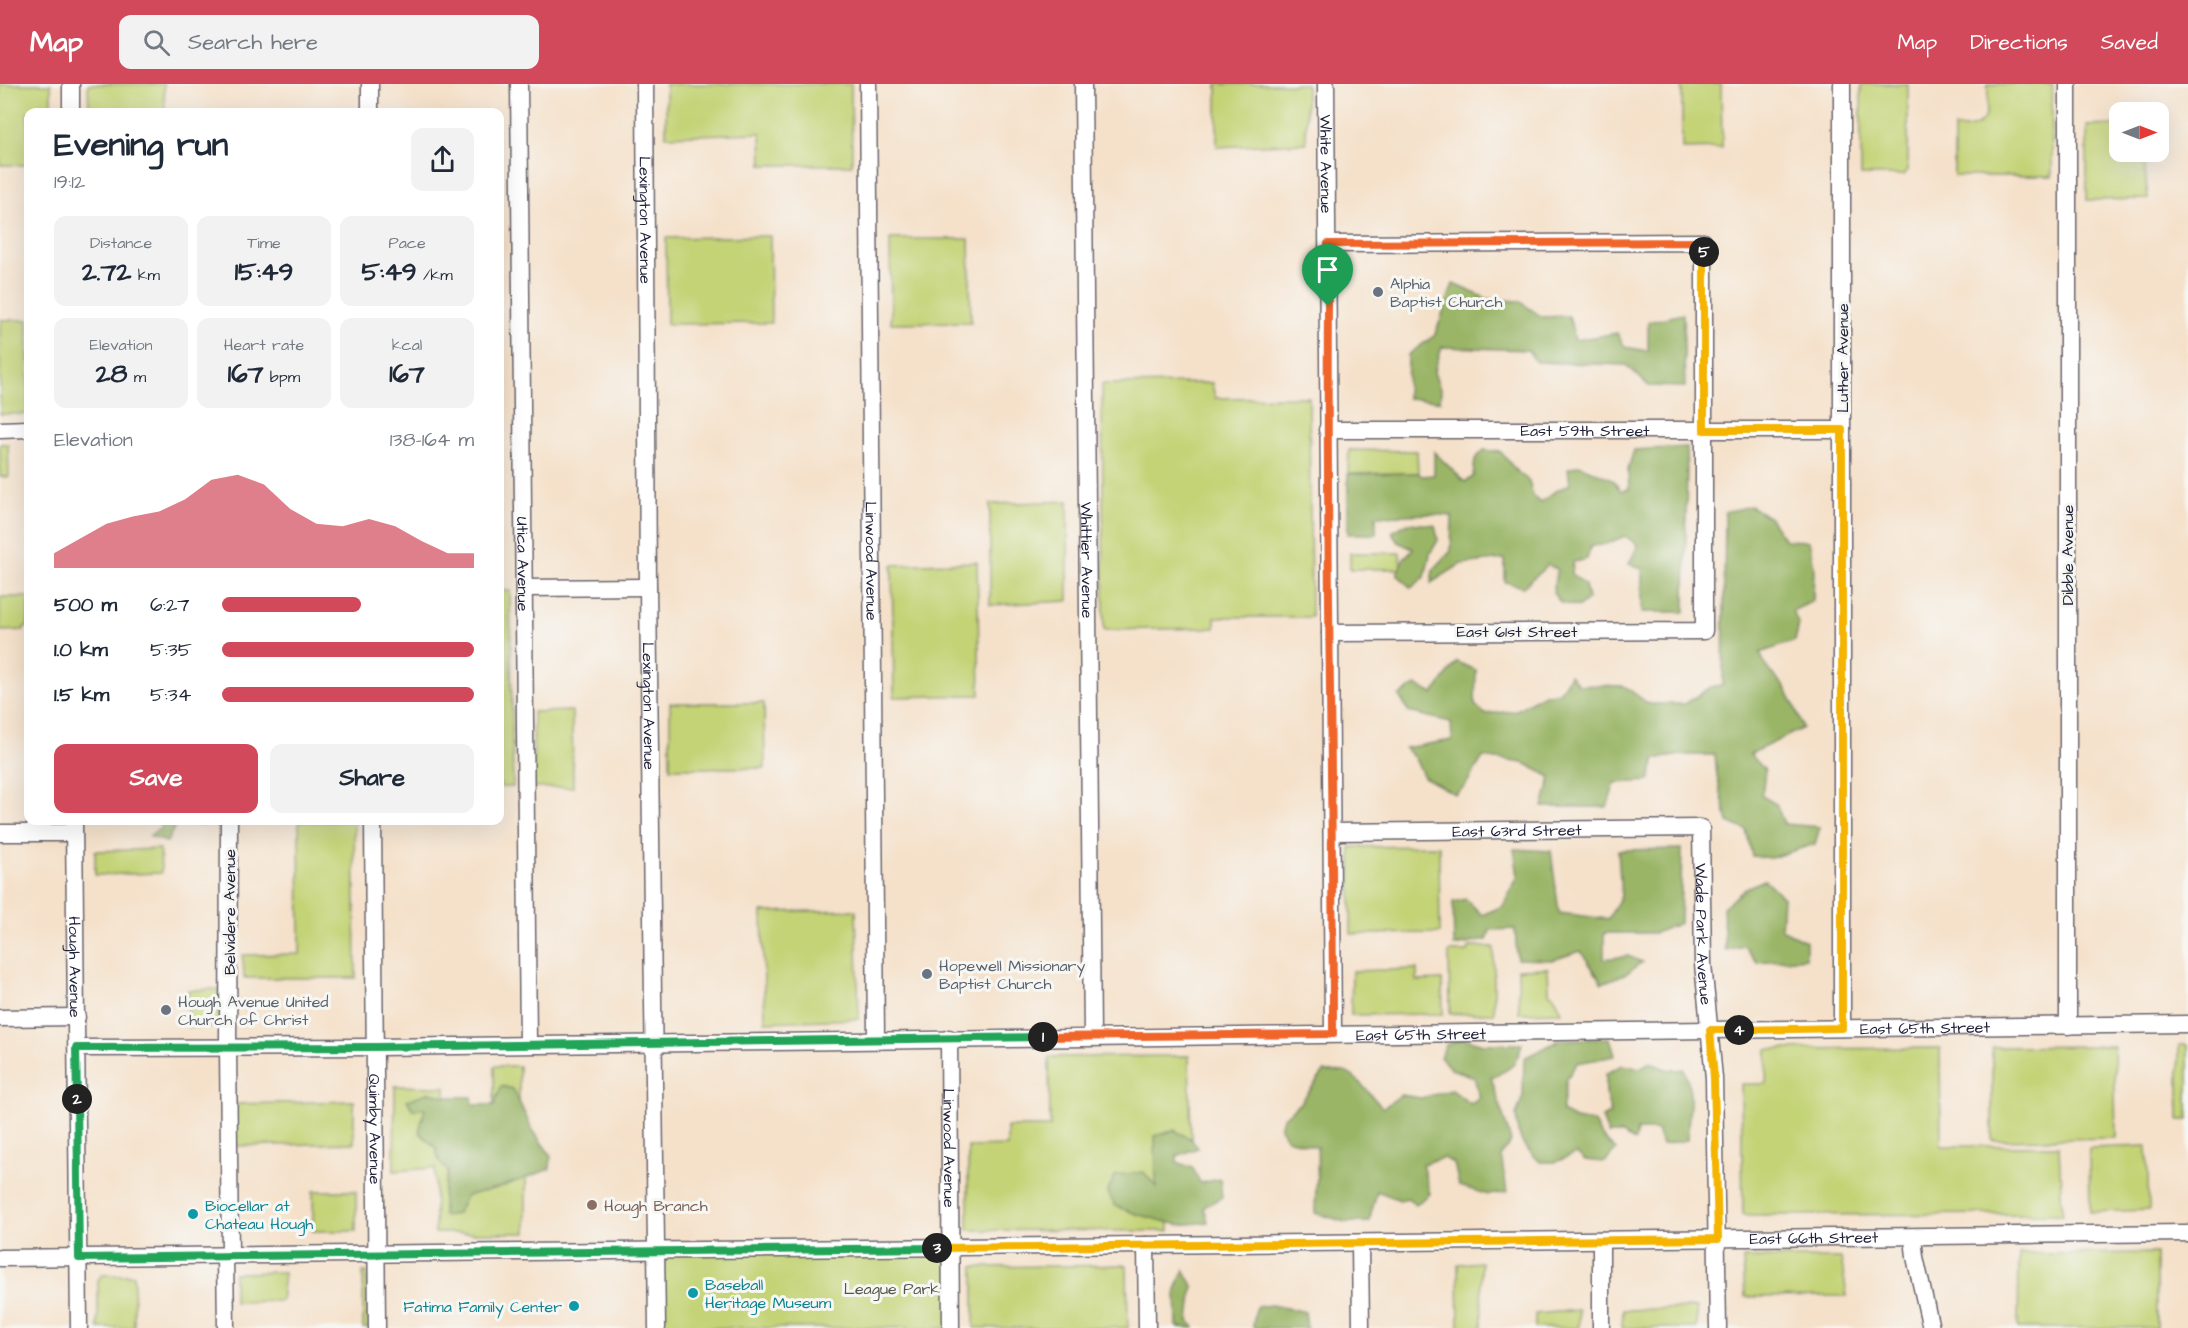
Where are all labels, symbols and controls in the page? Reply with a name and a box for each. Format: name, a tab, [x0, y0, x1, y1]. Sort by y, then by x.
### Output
search box	[119, 15, 539, 69]
text: Map	[30, 23, 83, 62]
icon: search	[140, 26, 173, 59]
text: Search here	[188, 27, 318, 58]
text: Map	[1897, 28, 1937, 57]
text: Directions	[1970, 28, 2068, 57]
text: Saved	[2101, 28, 2158, 57]
north arrow	[2109, 102, 2169, 162]
map controls	[2109, 102, 2169, 162]
street label: White Avenue	[1314, 114, 1337, 214]
text: Evening run	[54, 122, 228, 168]
button: share	[411, 128, 474, 191]
street label: Lexington Avenue	[633, 156, 656, 284]
text: 19:12	[54, 168, 85, 196]
text: Distance	[90, 232, 152, 254]
text: Time	[247, 232, 281, 254]
text: Pace	[388, 232, 426, 254]
pin: 5	[1689, 237, 1719, 267]
text: 5	[1698, 241, 1710, 263]
pin	[1302, 244, 1353, 306]
icon: arrive	[1311, 253, 1344, 286]
text: 2.72	[82, 254, 131, 290]
text: 15:49	[235, 254, 293, 290]
text: 5:49	[361, 254, 417, 290]
text: km	[131, 264, 160, 286]
text: /km	[417, 264, 453, 286]
place label: Alphia Baptist Church	[1390, 273, 1503, 313]
marker: Alphia Baptist Church	[1371, 285, 1385, 299]
street label: Luther Avenue	[1832, 303, 1854, 413]
text: Elevation	[90, 334, 152, 356]
text: Heart rate	[224, 334, 304, 356]
text: kcal	[392, 334, 422, 356]
text: 28	[96, 356, 127, 392]
text: 167	[228, 356, 263, 392]
text: 167	[389, 356, 425, 392]
text: m	[127, 366, 146, 388]
text: bpm	[263, 366, 300, 388]
street label: East 59th Street	[1520, 420, 1650, 442]
text: Elevation	[54, 426, 133, 454]
text: 138–164 m	[390, 426, 474, 454]
street label: Linwood Avenue	[859, 501, 882, 621]
street label: Whittier Avenue	[1075, 502, 1098, 619]
street label: Dibble Avenue	[2057, 504, 2079, 605]
street label: Utica Avenue	[511, 517, 534, 612]
text: 500 m	[54, 591, 117, 619]
text: 6:27	[150, 591, 190, 619]
street label: East 61st Street	[1457, 621, 1578, 643]
text: 1.0 km	[54, 636, 108, 664]
text: 5:35	[150, 636, 192, 664]
street label: Lexington Avenue	[636, 642, 660, 770]
text: 1.5 km	[54, 681, 109, 709]
text: 5:34	[150, 681, 191, 709]
button: Save	[54, 744, 258, 813]
button: Share	[270, 744, 474, 813]
street label: East 63rd Street	[1452, 819, 1582, 843]
street label: Belvidere Avenue	[219, 849, 241, 975]
street label: Wade Park Avenue	[1690, 863, 1717, 1006]
street label: Hough Avenue	[62, 916, 86, 1018]
place label: Hopewell Missionary Baptist Church	[939, 955, 1085, 995]
marker: Hopewell Missionary Baptist Church	[920, 967, 934, 981]
place label: Hough Avenue United Church of Christ	[178, 991, 329, 1031]
marker: Hough Avenue United Church of Christ	[159, 1003, 173, 1017]
pin: 4	[1724, 1015, 1754, 1045]
street label: East 65th Street	[1860, 1017, 1991, 1040]
text: 4	[1734, 1019, 1744, 1041]
pin: 1	[1028, 1022, 1058, 1052]
street label: East 65th Street	[1356, 1023, 1487, 1047]
text: 1	[1042, 1026, 1044, 1048]
street label: Quimby Avenue	[362, 1074, 386, 1185]
pin: 2	[62, 1084, 92, 1114]
text: 2	[72, 1088, 82, 1110]
street label: Linwood Avenue	[937, 1088, 960, 1208]
place label: Biocellar at Chateau Hough	[205, 1195, 313, 1236]
place label: Hough Branch	[604, 1195, 708, 1218]
marker: Hough Branch	[585, 1198, 599, 1212]
marker: Biocellar at Chateau Hough	[186, 1207, 200, 1221]
street label: East 66th Street	[1749, 1227, 1879, 1250]
pin: 3	[922, 1233, 952, 1263]
text: 3	[933, 1237, 941, 1259]
place label: Baseball Heritage Museum	[705, 1274, 832, 1315]
park label: League Park	[844, 1278, 940, 1301]
marker: Baseball Heritage Museum	[686, 1286, 700, 1300]
place label: Fatima Family Center	[403, 1296, 562, 1319]
marker: Fatima Family Center	[567, 1299, 581, 1313]

